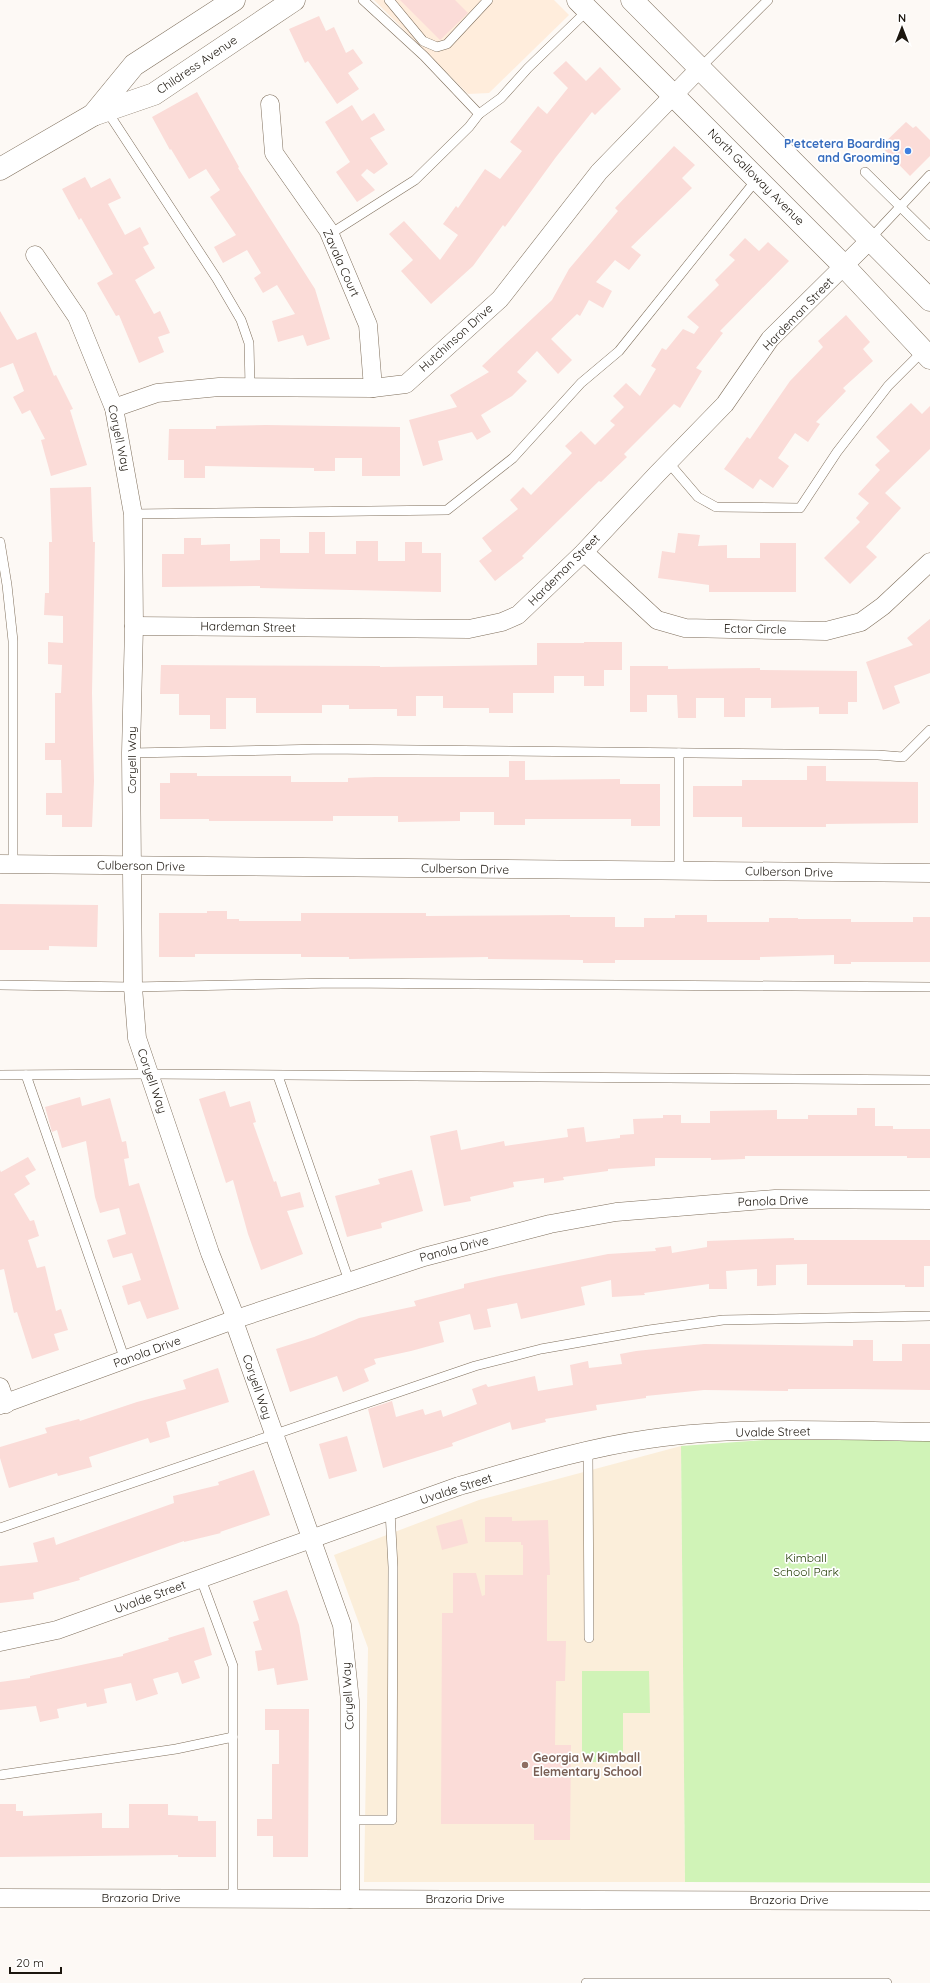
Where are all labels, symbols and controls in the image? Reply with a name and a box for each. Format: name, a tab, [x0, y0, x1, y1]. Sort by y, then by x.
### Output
north arrow	[882, 8, 922, 48]
text: N	[898, 11, 906, 25]
street label: Childress Avenue	[154, 32, 240, 97]
street label: North Galloway Avenue	[705, 125, 808, 228]
place label: P'etcetera Boarding and Grooming	[784, 136, 900, 165]
marker: P'etcetera Boarding and Grooming	[903, 146, 913, 156]
street label: Zavala Court	[320, 227, 363, 299]
street label: Hardeman Street	[759, 274, 836, 353]
street label: Hutchinson Drive	[416, 300, 496, 375]
street label: Coryell Way	[105, 403, 134, 473]
street label: Hardeman Street	[525, 531, 603, 609]
street label: Hardeman Street	[200, 618, 296, 635]
street label: Ector Circle	[724, 620, 787, 637]
street label: Coryell Way	[124, 726, 139, 794]
street label: Culberson Drive	[97, 857, 185, 874]
street label: Culberson Drive	[421, 860, 509, 877]
street label: Culberson Drive	[745, 863, 833, 880]
street label: Coryell Way	[134, 1046, 171, 1115]
street label: Panola Drive	[737, 1192, 809, 1209]
street label: Panola Drive	[418, 1232, 490, 1265]
street label: Panola Drive	[111, 1332, 183, 1371]
street label: Coryell Way	[239, 1352, 276, 1421]
street label: Uvalde Street	[735, 1423, 811, 1440]
street label: Uvalde Street	[418, 1470, 494, 1507]
park label: Kimball School Park	[773, 1550, 839, 1579]
street label: Uvalde Street	[112, 1577, 188, 1616]
street label: Coryell Way	[338, 1662, 357, 1730]
place label: Georgia W Kimball Elementary School	[533, 1750, 642, 1779]
marker: Georgia W Kimball Elementary School	[520, 1760, 530, 1770]
street label: Brazoria Drive	[101, 1890, 181, 1905]
street label: Brazoria Drive	[425, 1891, 505, 1906]
street label: Brazoria Drive	[749, 1892, 829, 1907]
scale bar	[10, 1949, 61, 1975]
text: 20 m	[16, 1955, 44, 1970]

